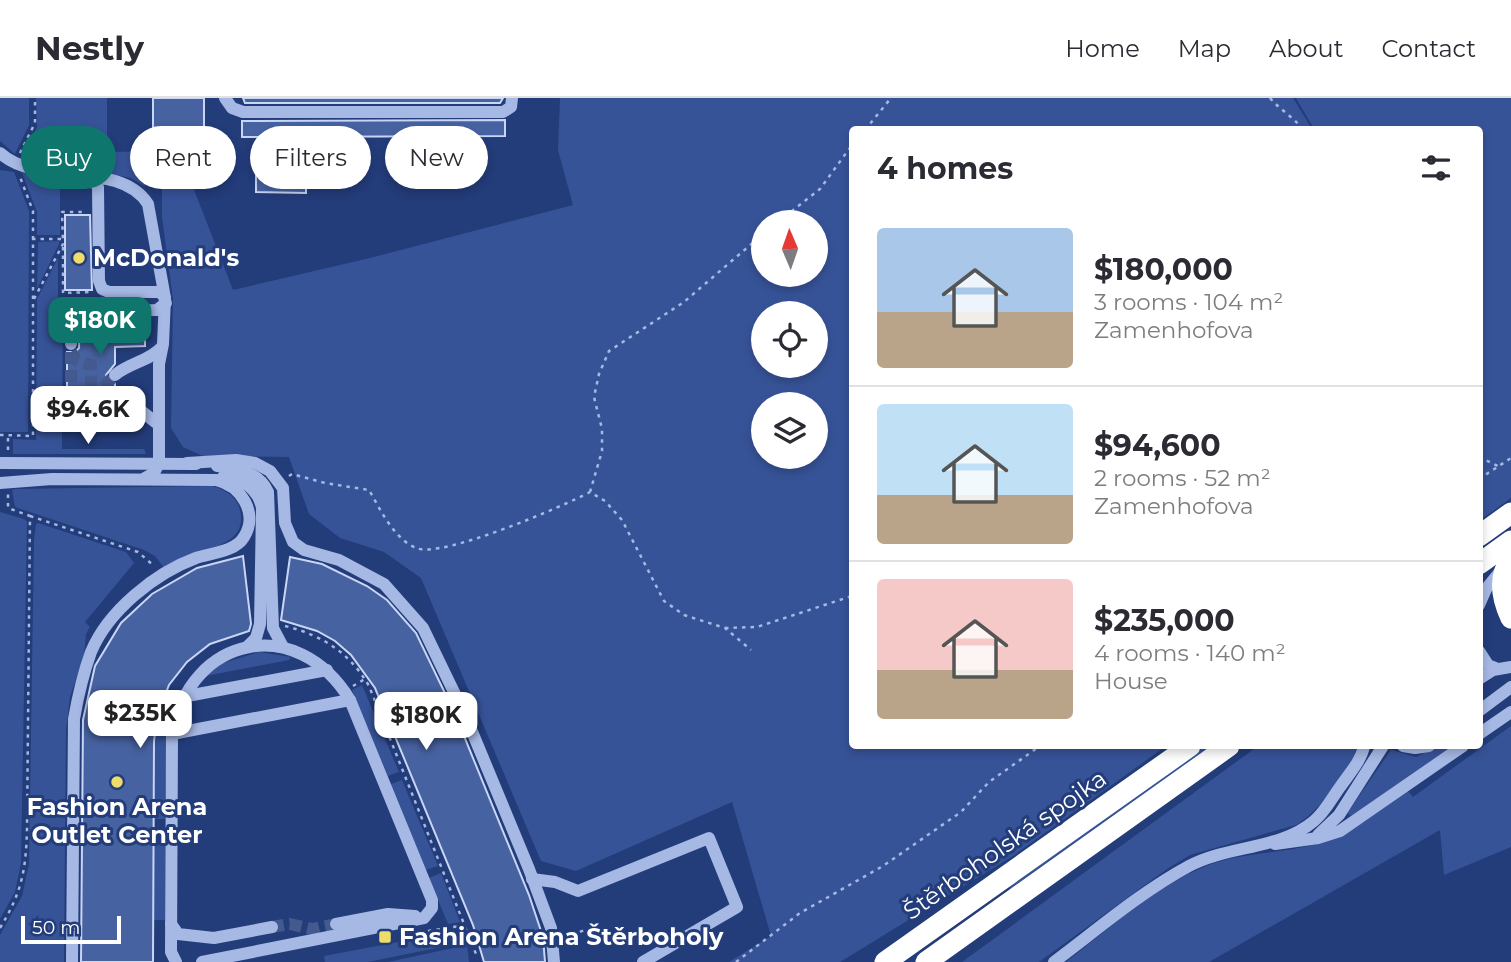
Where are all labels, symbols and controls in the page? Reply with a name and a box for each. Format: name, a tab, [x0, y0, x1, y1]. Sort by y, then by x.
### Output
text: Nestly	[35, 28, 144, 68]
text: Home	[1065, 34, 1140, 63]
text: Map	[1178, 34, 1231, 63]
text: About	[1269, 34, 1343, 63]
text: Contact	[1381, 34, 1476, 63]
chip: Buy	[21, 126, 116, 189]
chip: Rent	[130, 126, 236, 189]
chip: Filters	[250, 126, 371, 189]
chip: New	[385, 126, 488, 189]
icon: filters	[1417, 149, 1455, 187]
text: 4 homes	[877, 150, 1013, 187]
north arrow	[751, 210, 828, 287]
map controls	[751, 210, 828, 469]
place label: McDonald's	[93, 243, 239, 272]
marker: McDonald's	[71, 250, 87, 266]
text: $180,000	[1094, 251, 1233, 288]
icon: home	[933, 256, 1017, 340]
text: 3 rooms · 104 m²	[1094, 288, 1283, 316]
pin: $180K	[51, 298, 149, 357]
button: locate	[751, 301, 828, 378]
text: $180K	[64, 306, 136, 334]
text: Zamenhofova	[1094, 316, 1254, 344]
pin: $94.6K	[31, 386, 145, 446]
button: layers	[751, 392, 828, 469]
text: $94.6K	[47, 395, 129, 423]
text: $94,600	[1094, 427, 1221, 464]
icon: home	[933, 432, 1017, 516]
text: 2 rooms · 52 m²	[1094, 464, 1271, 492]
text: Zamenhofova	[1094, 492, 1254, 520]
text: $235,000	[1094, 602, 1235, 639]
icon: home	[933, 607, 1017, 691]
text: 4 rooms · 140 m²	[1094, 639, 1286, 667]
text: House	[1094, 667, 1168, 695]
pin: $235K	[91, 690, 189, 750]
pin: $180K	[377, 692, 475, 752]
text: $235K	[104, 699, 176, 727]
text: $180K	[390, 701, 462, 729]
street label: Štěrboholská spojka	[898, 764, 1112, 926]
marker: Fashion Arena Outlet Center	[109, 774, 125, 790]
place label: Fashion Arena Outlet Center	[27, 792, 207, 849]
scale bar	[21, 913, 121, 945]
text: 50 m	[32, 916, 80, 939]
place label: Fashion Arena Štěrboholy	[399, 922, 724, 951]
marker: Fashion Arena Štěrboholy	[377, 929, 393, 945]

